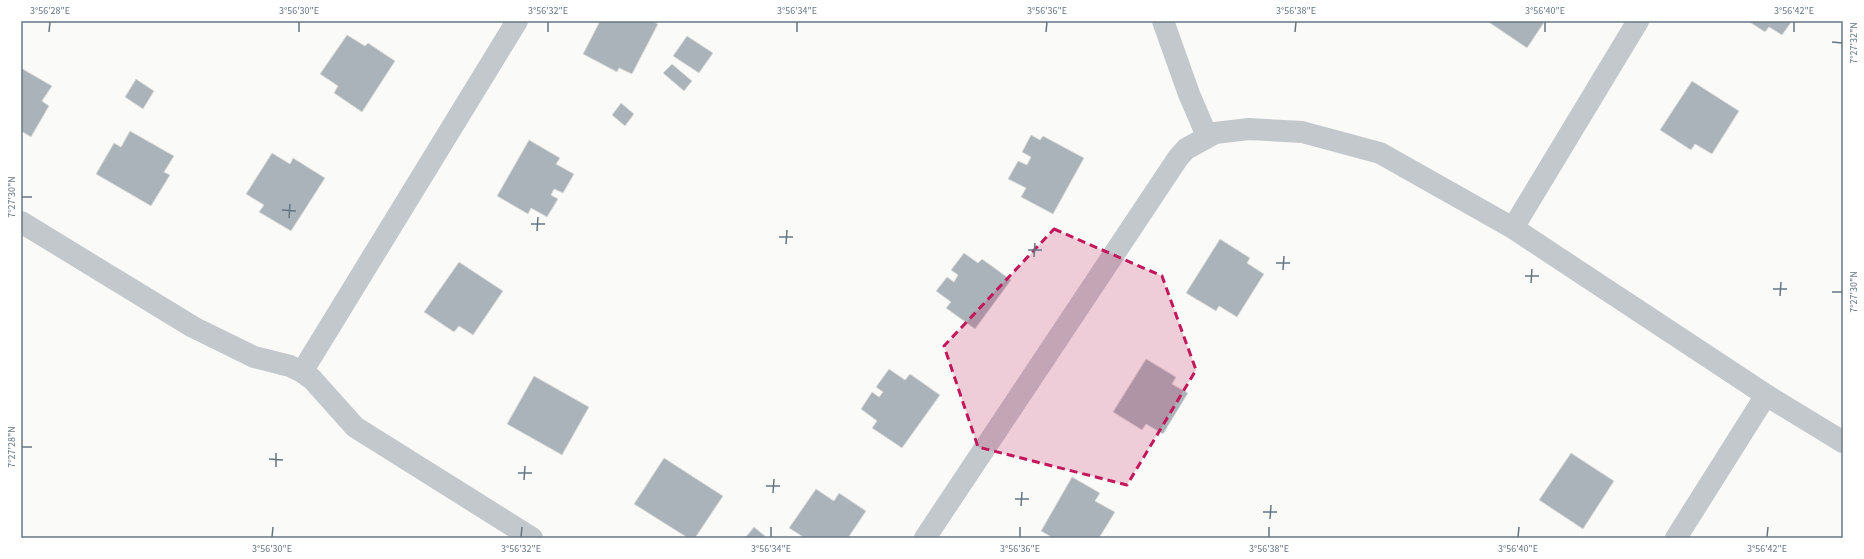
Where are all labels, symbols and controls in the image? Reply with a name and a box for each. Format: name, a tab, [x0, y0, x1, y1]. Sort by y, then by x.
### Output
text: 3°56'28"E	[30, 4, 70, 18]
text: 3°56'30"E	[279, 4, 319, 18]
text: 3°56'32"E	[528, 4, 568, 18]
text: 3°56'34"E	[777, 4, 817, 18]
text: 3°56'36"E	[1027, 4, 1067, 18]
text: 3°56'38"E	[1276, 4, 1316, 18]
text: 3°56'40"E	[1525, 4, 1565, 18]
text: 3°56'42"E	[1774, 4, 1814, 18]
text: 7°27'32"N	[1847, 22, 1861, 64]
text: 7°27'30"N	[5, 176, 19, 218]
text: 7°27'30"N	[1847, 271, 1861, 313]
text: 7°27'28"N	[5, 426, 19, 468]
text: 3°56'30"E	[252, 542, 292, 556]
text: 3°56'32"E	[501, 542, 541, 556]
text: 3°56'34"E	[751, 542, 791, 556]
text: 3°56'36"E	[1000, 542, 1040, 556]
text: 3°56'38"E	[1249, 542, 1289, 556]
text: 3°56'40"E	[1498, 542, 1538, 556]
text: 3°56'42"E	[1747, 542, 1787, 556]

